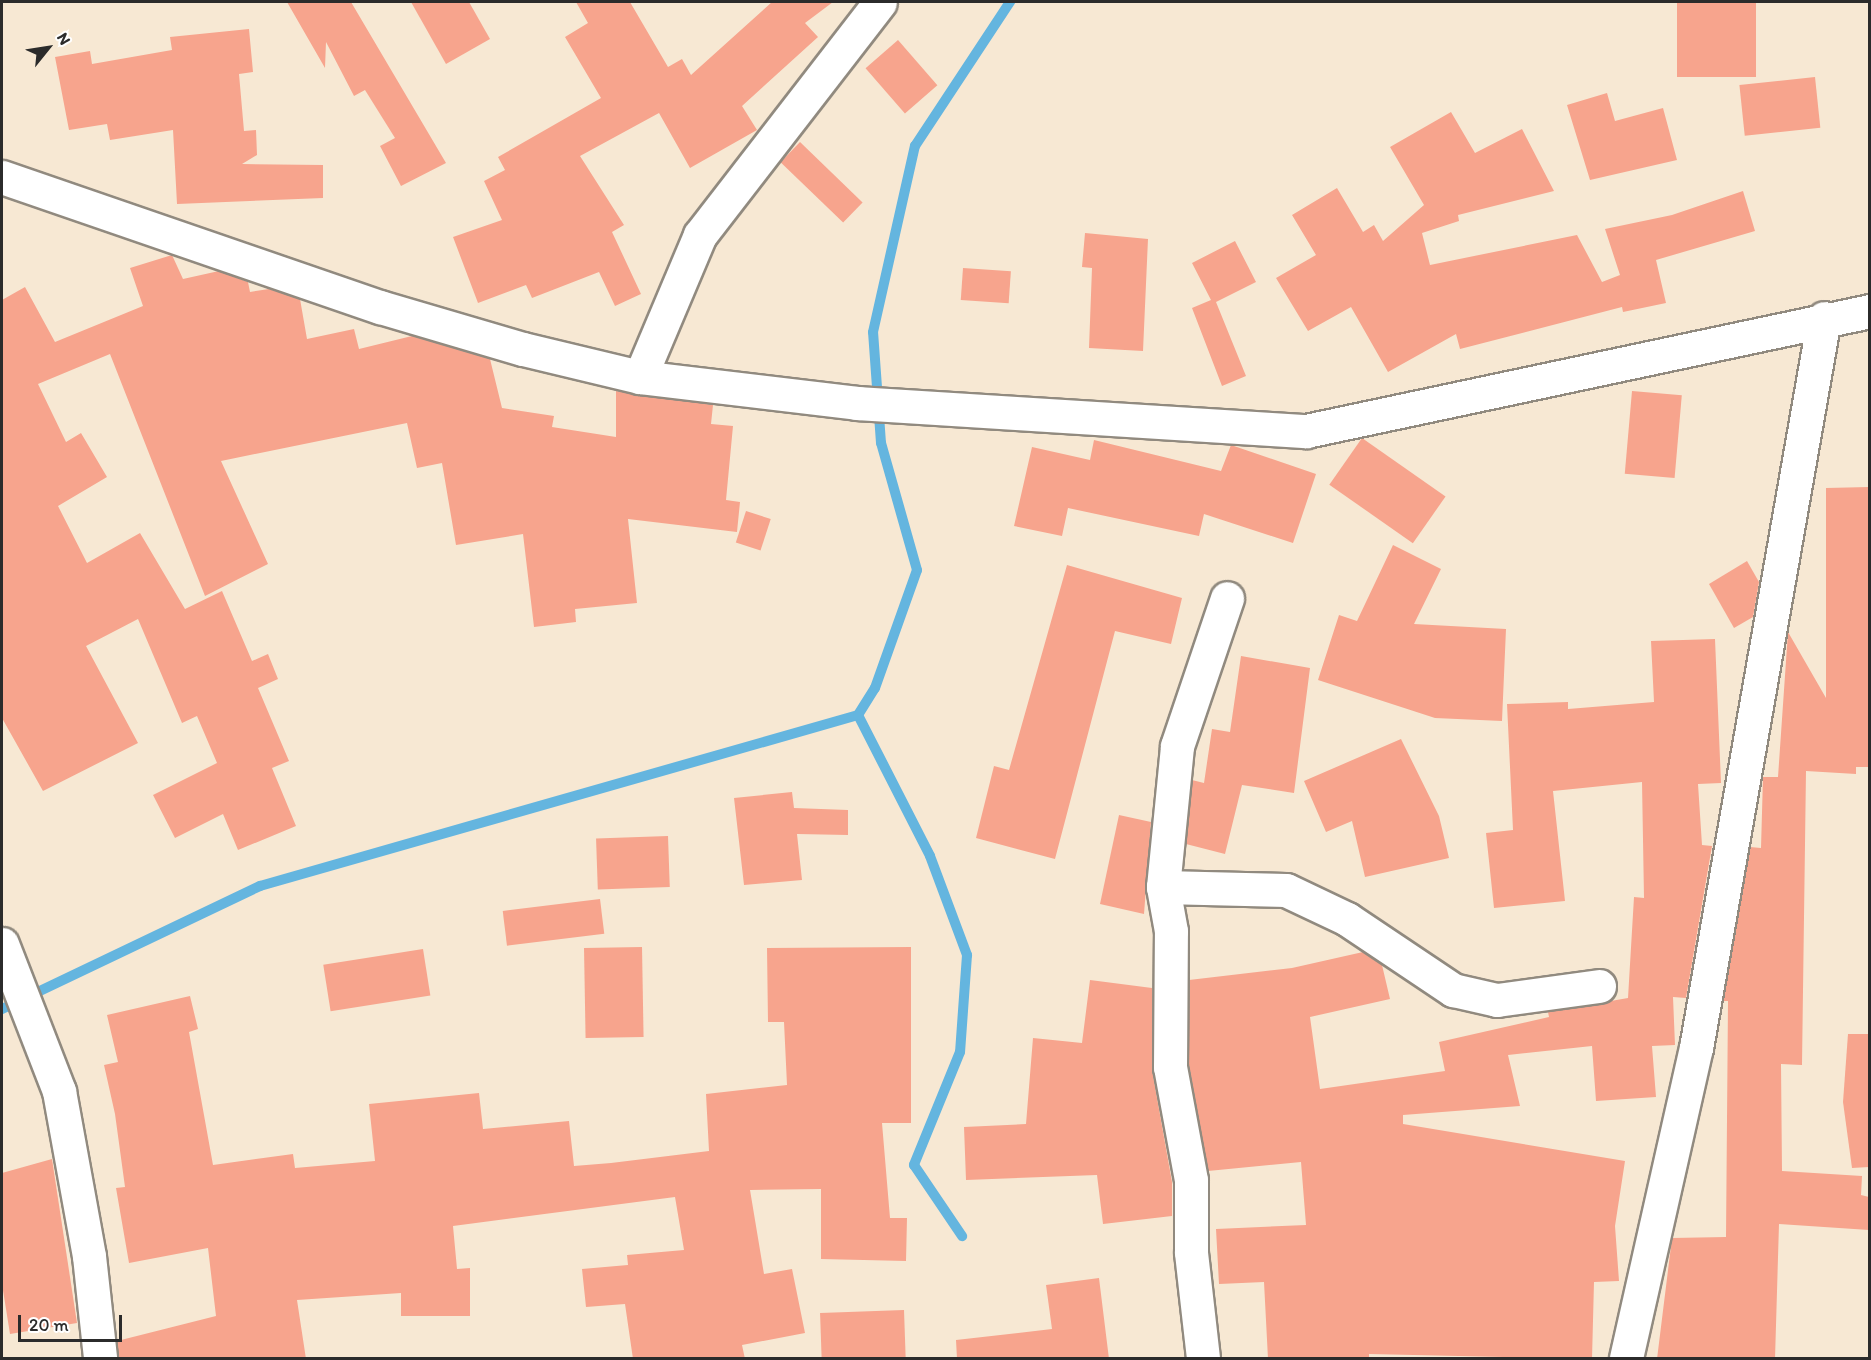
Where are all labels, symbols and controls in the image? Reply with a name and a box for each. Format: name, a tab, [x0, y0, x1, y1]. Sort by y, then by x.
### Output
north arrow	[18, 18, 78, 78]
text: N	[53, 29, 75, 48]
scale bar	[21, 1303, 124, 1341]
text: 20 m	[29, 1314, 69, 1336]

